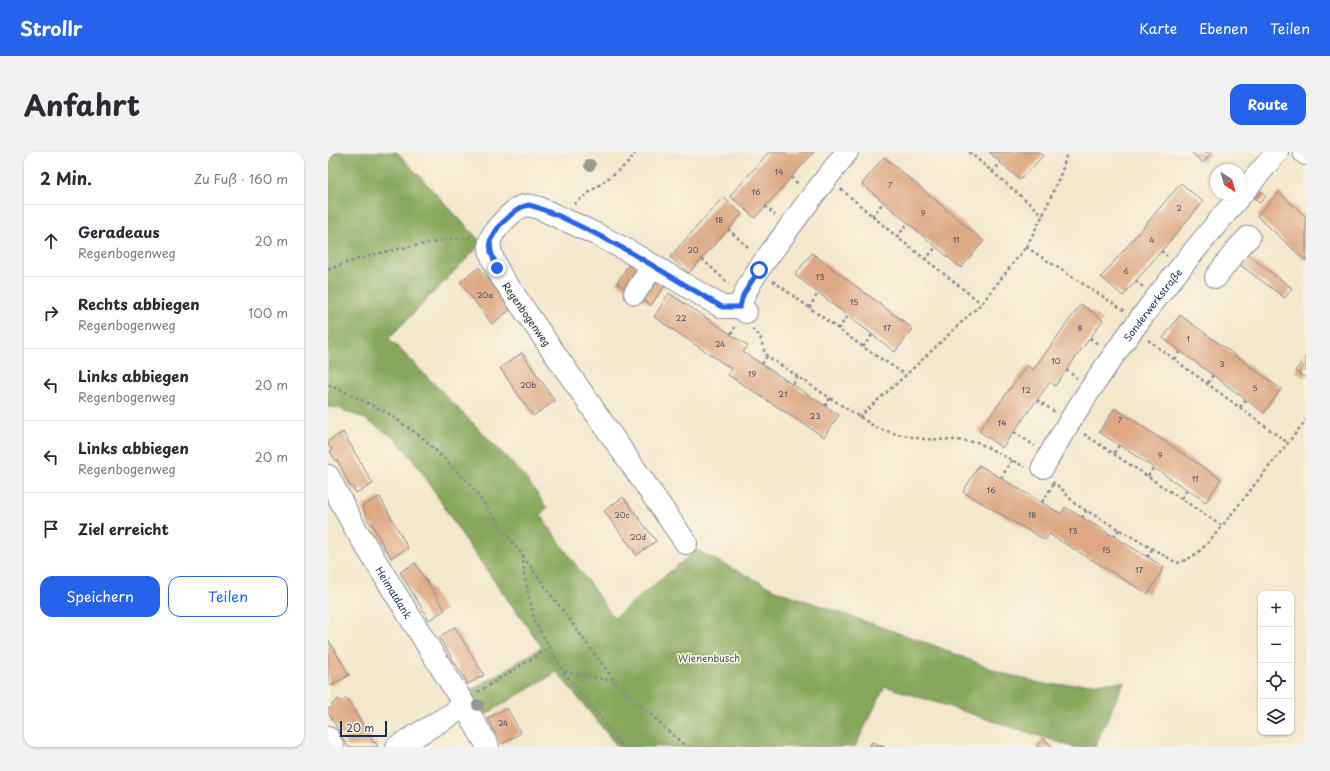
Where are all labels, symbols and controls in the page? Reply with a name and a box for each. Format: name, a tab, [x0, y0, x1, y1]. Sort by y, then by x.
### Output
text: Strollr	[20, 14, 83, 42]
text: Karte	[1139, 18, 1177, 39]
text: Ebenen	[1199, 18, 1248, 39]
text: Teilen	[1270, 18, 1310, 39]
text: Anfahrt	[24, 83, 140, 126]
button: Route	[1230, 84, 1306, 125]
north arrow	[1210, 164, 1246, 200]
text: 2 Min.	[40, 165, 92, 191]
house number: 14	[775, 166, 783, 178]
text: Zu Fuß · 160 m	[194, 169, 288, 188]
house number: 7	[888, 179, 893, 191]
house number: 16	[751, 186, 761, 198]
house number: 2	[1176, 202, 1182, 214]
house number: 9	[921, 207, 926, 219]
house number: 18	[715, 214, 723, 226]
text: Geradeaus	[78, 220, 160, 243]
icon: ahead	[40, 230, 62, 252]
text: 20 m	[254, 231, 288, 250]
house number: 11	[953, 234, 959, 246]
house number: 4	[1149, 234, 1155, 246]
text: Regenbogenweg	[78, 243, 176, 262]
house number: 20	[687, 244, 699, 256]
route end	[488, 259, 506, 277]
route start	[750, 261, 768, 279]
street label: Sonderwerkstraße	[1119, 265, 1185, 344]
house number: 6	[1123, 265, 1129, 277]
house number: 13	[816, 271, 824, 283]
street label: Regenbogenweg	[499, 279, 555, 349]
house number: 20a	[477, 289, 493, 301]
text: Rechts abbiegen	[78, 292, 199, 315]
house number: 15	[850, 296, 858, 308]
icon: right	[40, 302, 62, 324]
text: 100 m	[248, 303, 288, 322]
house number: 22	[676, 312, 686, 324]
text: Regenbogenweg	[78, 315, 176, 334]
house number: 17	[883, 322, 892, 334]
house number: 8	[1078, 322, 1083, 334]
house number: 1	[1186, 333, 1190, 345]
house number: 24	[715, 338, 725, 350]
house number: 10	[1051, 355, 1061, 367]
house number: 3	[1219, 358, 1225, 370]
text: Links abbiegen	[78, 364, 189, 387]
house number: 19	[748, 368, 756, 380]
icon: left	[40, 374, 62, 396]
text: 20 m	[254, 375, 288, 394]
house number: 20b	[520, 379, 536, 391]
house number: 5	[1252, 382, 1258, 394]
house number: 12	[1021, 384, 1031, 396]
text: Regenbogenweg	[78, 387, 176, 406]
house number: 21	[778, 388, 788, 400]
house number: 23	[810, 410, 820, 422]
house number: 7	[1118, 414, 1123, 426]
house number: 14	[998, 417, 1006, 429]
text: Links abbiegen	[78, 436, 189, 459]
icon: left	[40, 446, 62, 468]
text: 20 m	[254, 447, 288, 466]
house number: 9	[1158, 449, 1163, 461]
text: Regenbogenweg	[78, 459, 176, 478]
house number: 11	[1192, 473, 1198, 485]
house number: 16	[986, 484, 996, 496]
house number: 20c	[614, 509, 630, 521]
house number: 18	[1028, 509, 1036, 521]
text: Ziel erreicht	[78, 517, 169, 540]
icon: arrive	[40, 518, 62, 540]
house number: 13	[1069, 525, 1077, 537]
house number: 20d	[630, 531, 646, 543]
house number: 15	[1102, 544, 1110, 556]
street label: Heimatdank	[373, 563, 417, 621]
house number: 17	[1135, 564, 1144, 576]
button: Speichern	[40, 576, 160, 617]
button: Teilen	[168, 576, 288, 617]
map controls	[1258, 591, 1294, 735]
button: +	[1258, 591, 1294, 627]
button: −	[1258, 627, 1294, 663]
park label: Wienenbusch	[678, 650, 740, 665]
button: locate	[1258, 663, 1294, 699]
button: layers	[1258, 699, 1294, 735]
house number: 24	[498, 717, 508, 729]
scale bar	[340, 719, 387, 738]
text: 20 m	[346, 719, 374, 736]

